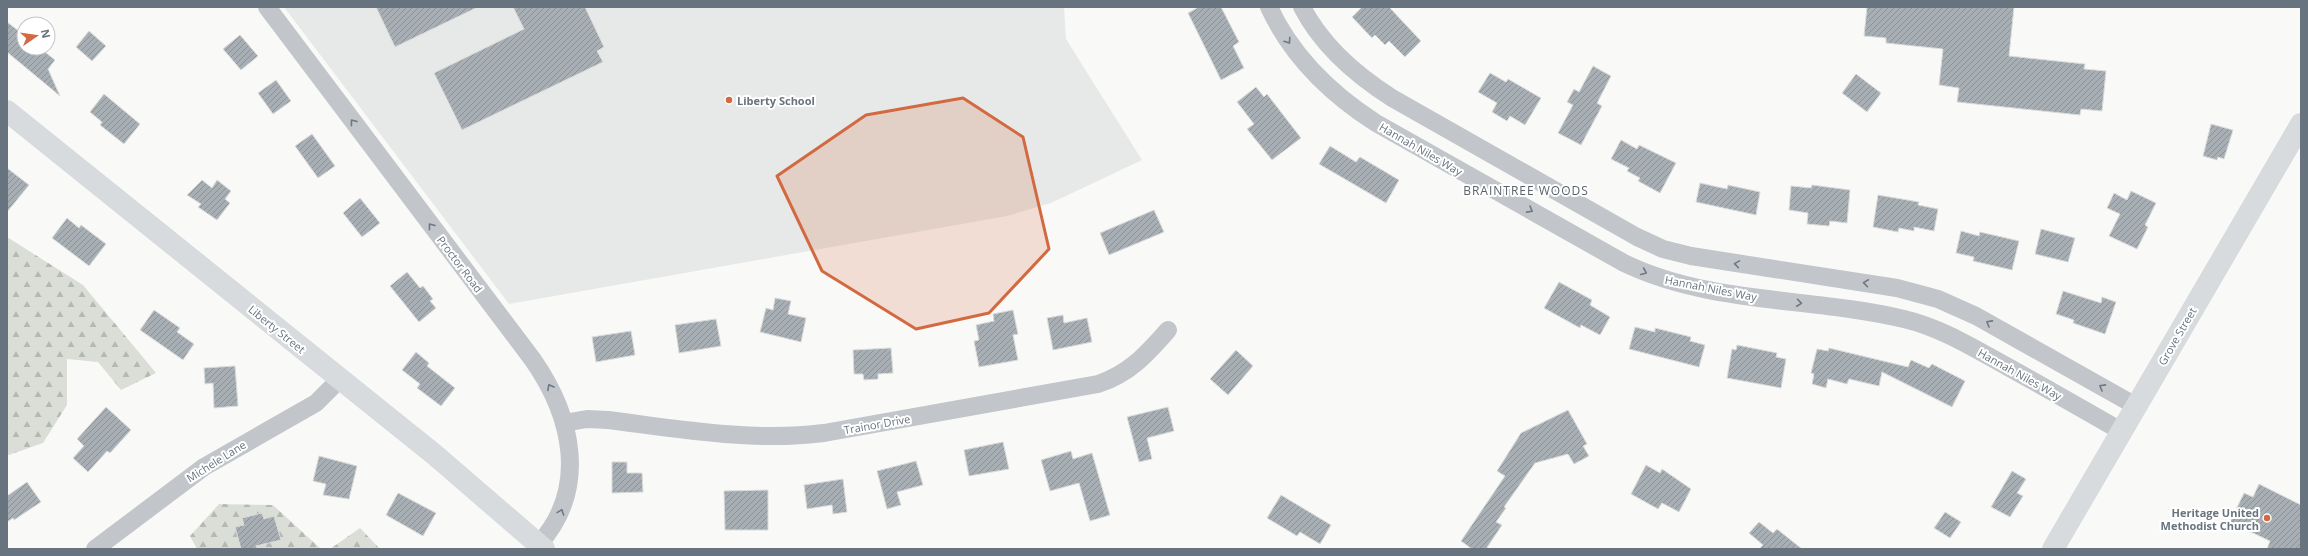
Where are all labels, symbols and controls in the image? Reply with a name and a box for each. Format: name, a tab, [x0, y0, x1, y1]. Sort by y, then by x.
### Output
north arrow	[16, 16, 56, 56]
text: N	[38, 28, 55, 40]
one-way arrow	[1283, 37, 1291, 44]
place label: Liberty School	[737, 93, 815, 108]
marker: Liberty School	[724, 95, 734, 105]
one-way arrow	[351, 119, 358, 126]
street label: Hannah Niles Way	[1377, 119, 1466, 179]
district label: BRAINTREE WOODS	[1463, 182, 1589, 199]
one-way arrow	[1526, 206, 1533, 213]
one-way arrow	[429, 223, 436, 230]
street label: Proctor Road	[434, 233, 486, 295]
one-way arrow	[1734, 261, 1741, 269]
one-way arrow	[1640, 268, 1647, 276]
street label: Hannah Niles Way	[1664, 272, 1759, 304]
one-way arrow	[1863, 279, 1869, 288]
one-way arrow	[1795, 298, 1802, 307]
street label: Liberty Street	[245, 301, 309, 357]
street label: Grove Street	[2154, 304, 2200, 368]
one-way arrow	[1986, 321, 1993, 328]
street label: Hannah Niles Way	[1976, 345, 2065, 403]
one-way arrow	[547, 384, 555, 391]
one-way arrow	[2099, 384, 2106, 391]
street label: Trainor Drive	[843, 411, 911, 437]
street label: Michele Lane	[183, 437, 249, 485]
place label: Heritage United Methodist Church	[2161, 505, 2259, 533]
one-way arrow	[556, 509, 564, 516]
marker: Heritage United Methodist Church	[2262, 513, 2272, 523]

